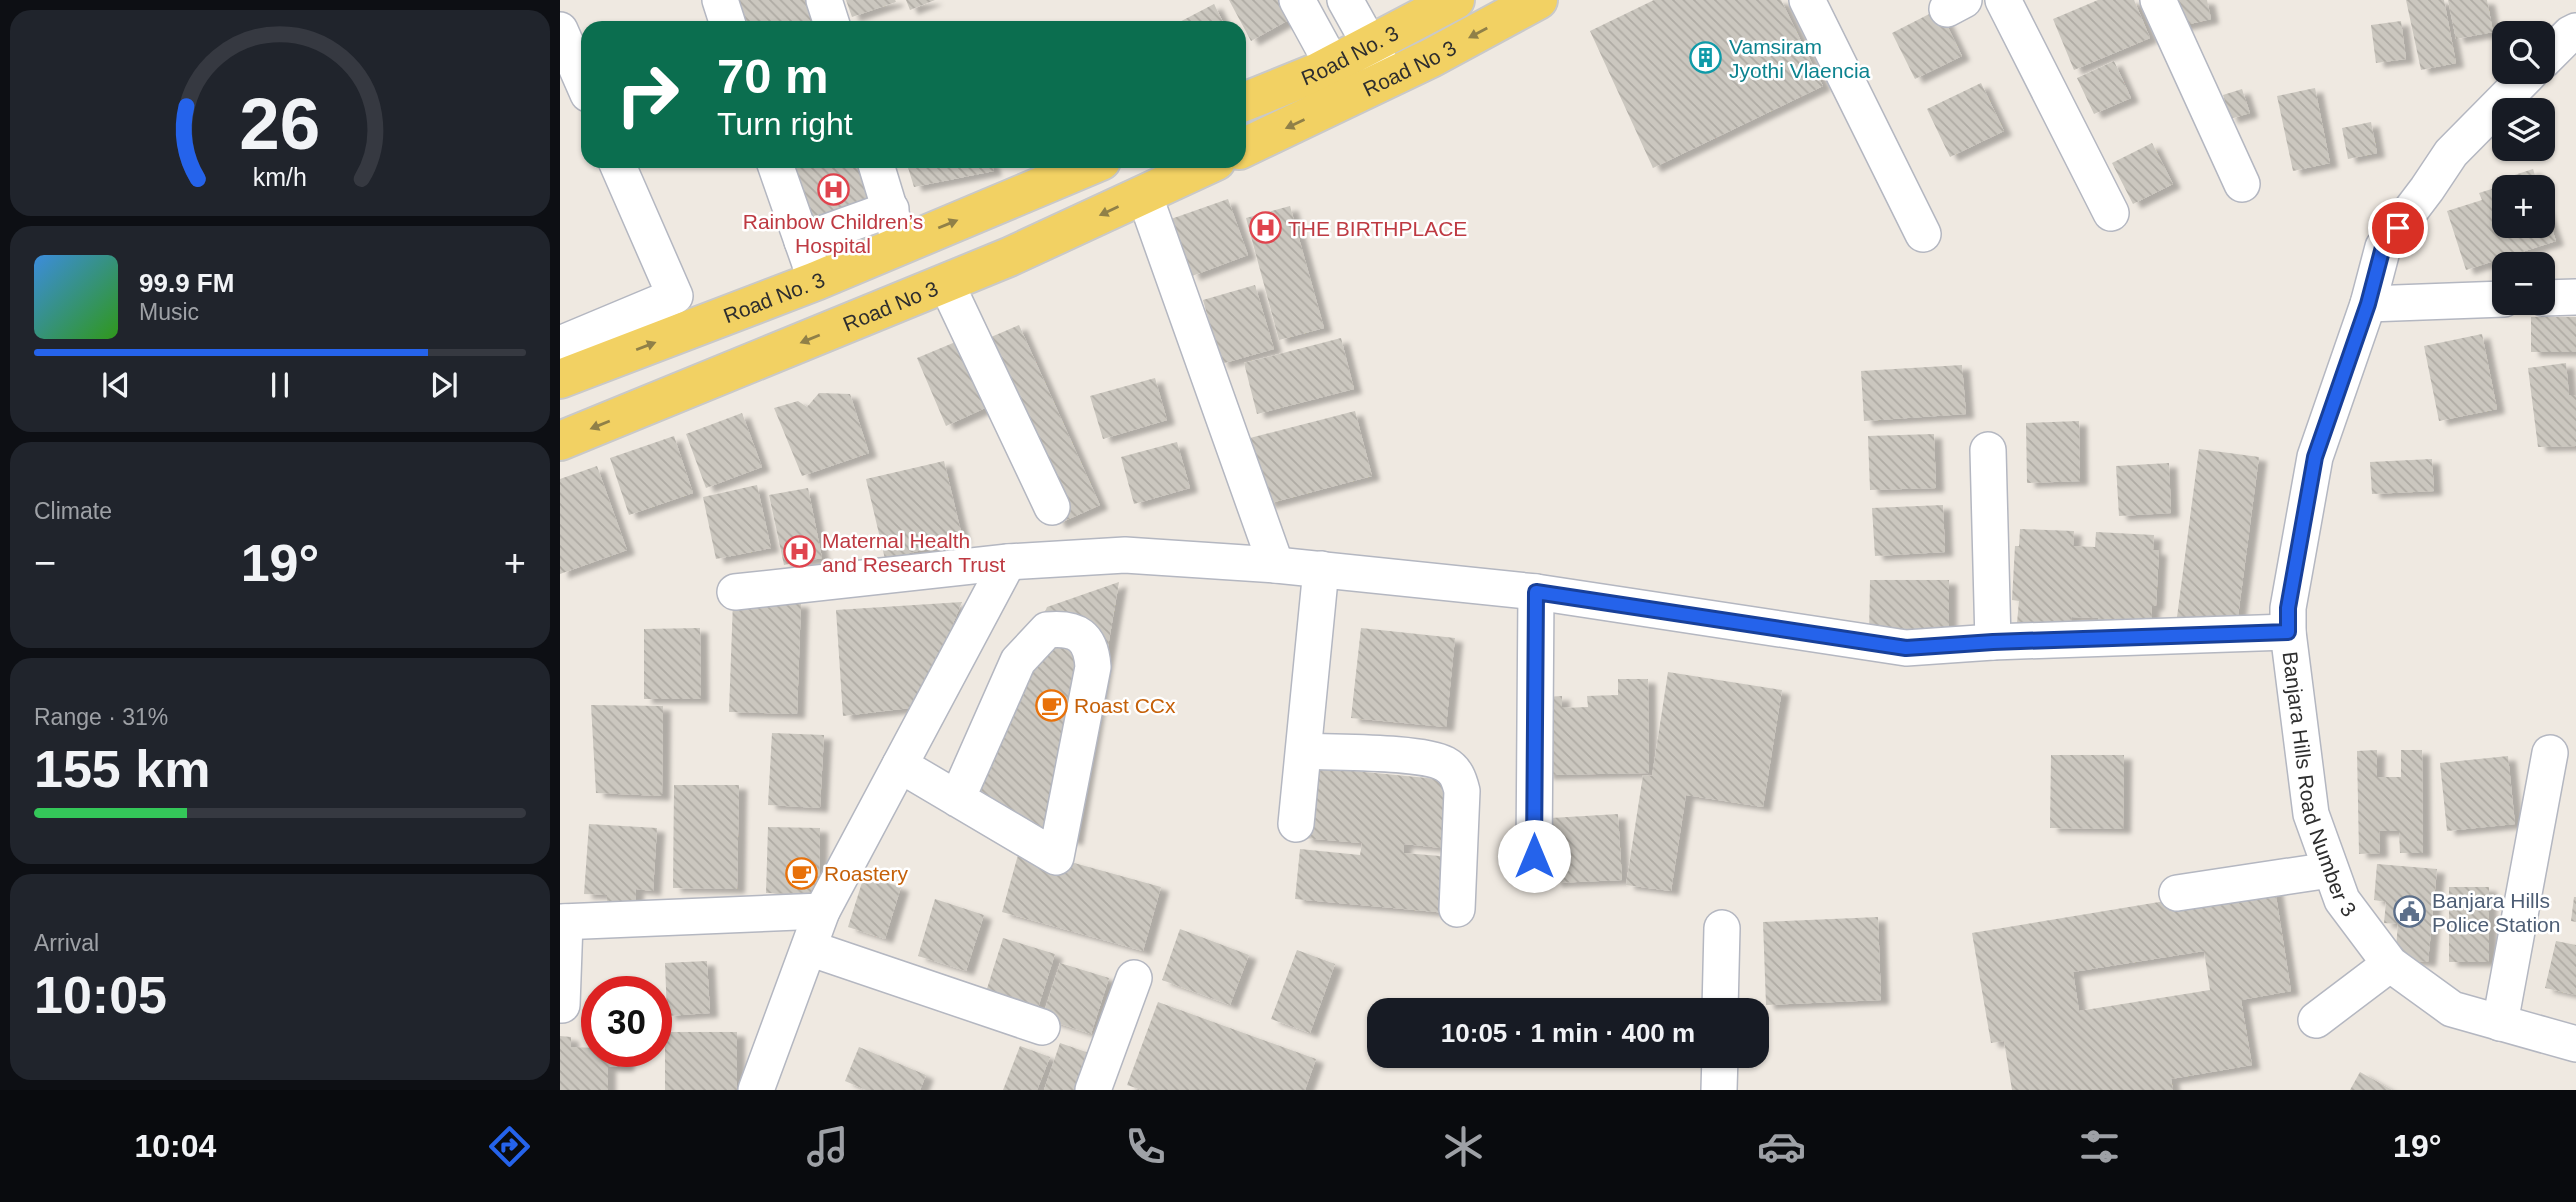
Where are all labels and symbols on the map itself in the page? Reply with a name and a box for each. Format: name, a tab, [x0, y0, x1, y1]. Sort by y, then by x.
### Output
street label: Road No. 3	[1298, 20, 1402, 89]
one-way arrow	[1468, 26, 1488, 38]
street label: Road No 3	[1359, 35, 1460, 100]
place label: Vamsiram Jyothi Vlaencia	[1729, 35, 1871, 82]
building icon: Vamsiram Jyothi Vlaencia	[1689, 41, 1723, 75]
one-way arrow	[1285, 118, 1306, 129]
hospital icon: Rainbow Children’s Hospital	[816, 172, 850, 206]
pin	[2368, 198, 2428, 258]
one-way arrow	[1099, 205, 1119, 216]
place label: Rainbow Children’s Hospital	[743, 210, 923, 257]
hospital icon: THE BIRTHPLACE	[1248, 211, 1282, 245]
place label: THE BIRTHPLACE	[1288, 217, 1467, 240]
one-way arrow	[938, 218, 959, 229]
street label: Road No. 3	[720, 267, 828, 327]
street label: Road No 3	[839, 276, 941, 335]
one-way arrow	[799, 333, 820, 344]
one-way arrow	[636, 340, 657, 351]
one-way arrow	[589, 419, 610, 430]
place label: Maternal Health and Research Trust	[822, 529, 1005, 576]
hospital icon: Maternal Health and Research Trust	[782, 535, 816, 569]
street label: Banjara Hills Road Number 3	[2279, 650, 2361, 921]
cafe icon: Roast CCx	[1034, 688, 1068, 722]
place label: Roast CCx	[1074, 694, 1176, 717]
position arrow	[1497, 819, 1571, 893]
cafe icon: Roastery	[784, 856, 818, 890]
place label: Roastery	[824, 862, 909, 885]
place label: Banjara Hills Police Station	[2432, 889, 2560, 936]
public building icon: Banjara Hills Police Station	[2392, 895, 2426, 929]
speed limit sign: 30	[581, 976, 672, 1067]

